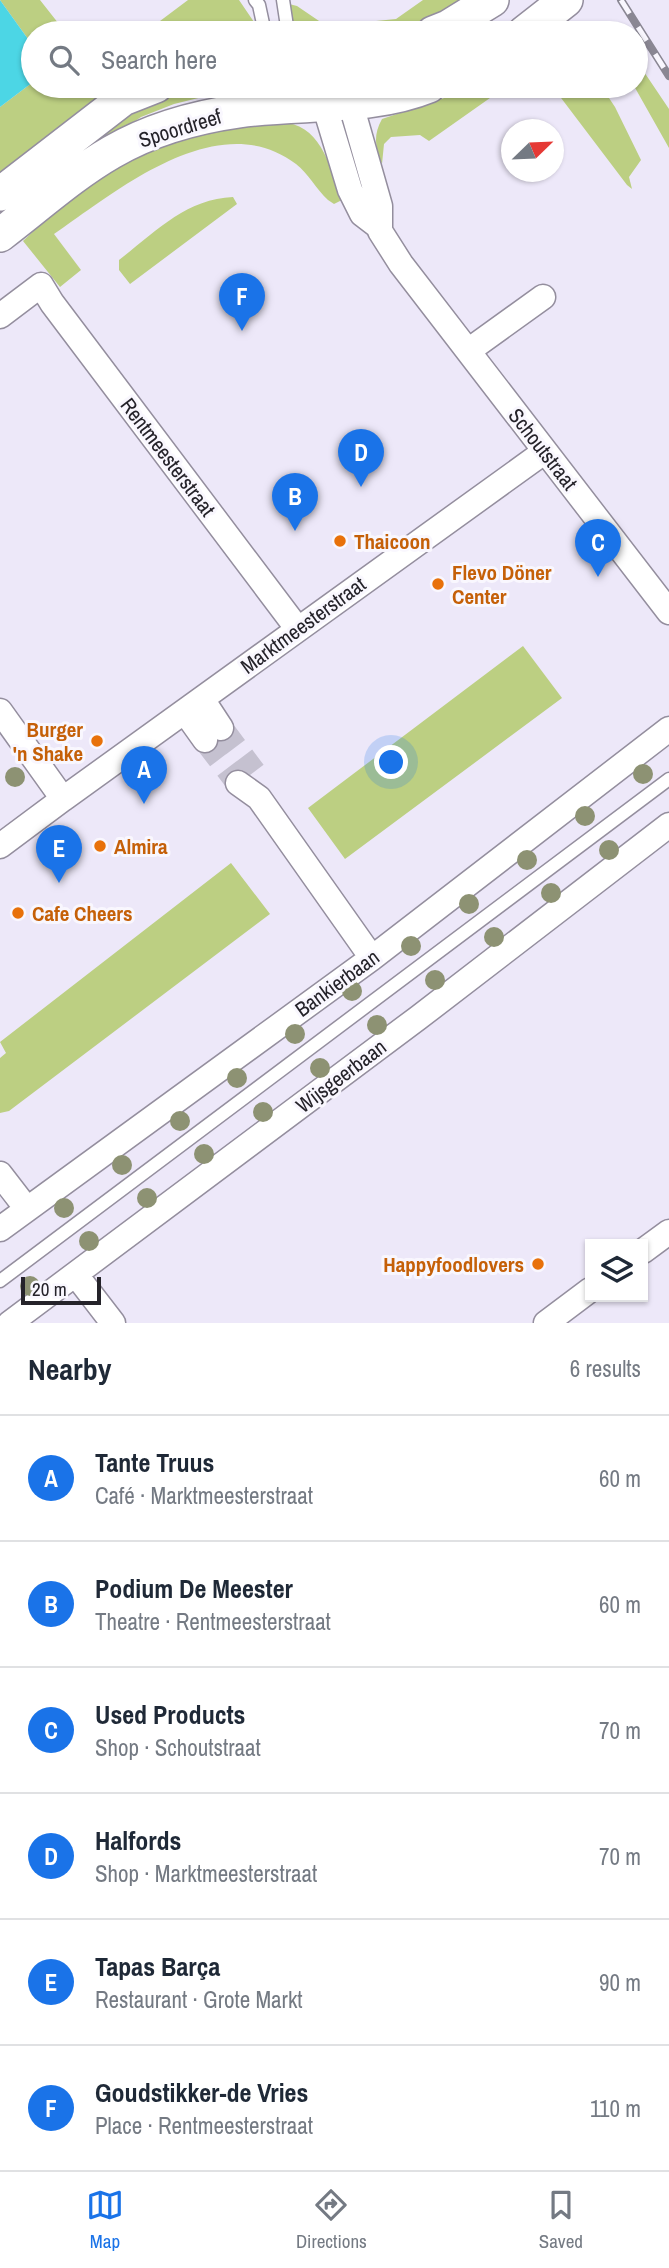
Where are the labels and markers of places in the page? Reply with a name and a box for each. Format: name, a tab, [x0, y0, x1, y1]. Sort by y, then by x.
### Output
pin: F	[219, 273, 265, 331]
pin: D	[338, 429, 384, 487]
pin: B	[272, 473, 318, 531]
pin: C	[575, 519, 621, 577]
place label: Thaicoon	[354, 527, 431, 556]
marker: Thaicoon	[332, 533, 348, 549]
place label: Flevo Döner Center	[452, 558, 552, 611]
marker: Flevo Döner Center	[430, 576, 446, 592]
place label: Burger 'n Shake	[13, 715, 83, 768]
marker: Burger 'n Shake	[89, 733, 105, 749]
pin: A	[121, 746, 167, 804]
pin: E	[36, 825, 82, 883]
place label: Almira	[114, 832, 168, 861]
marker: Almira	[92, 838, 108, 854]
place label: Cafe Cheers	[32, 899, 133, 928]
marker: Cafe Cheers	[10, 905, 26, 921]
place label: Happyfoodlovers	[383, 1250, 524, 1279]
marker: Happyfoodlovers	[530, 1256, 546, 1272]

